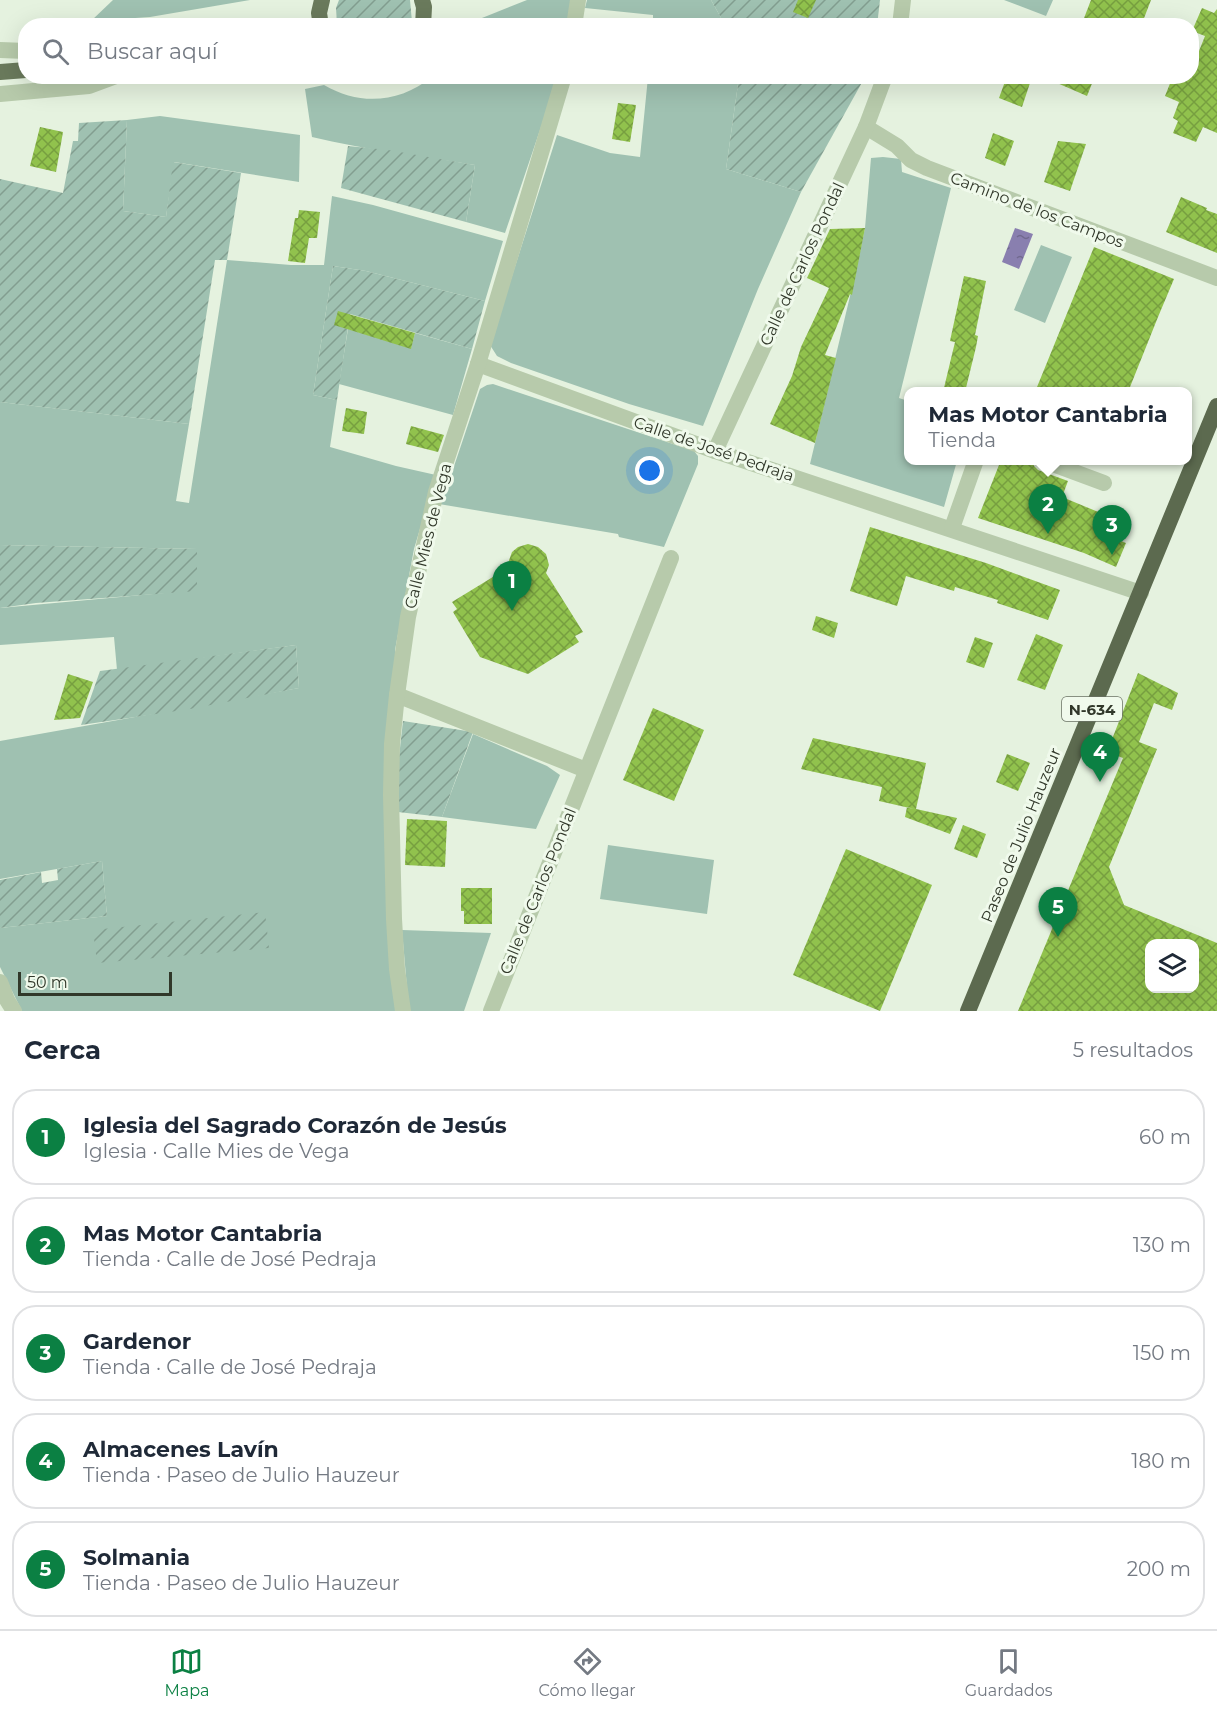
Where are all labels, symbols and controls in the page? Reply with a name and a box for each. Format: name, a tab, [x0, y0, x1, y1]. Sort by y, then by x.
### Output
search box	[18, 18, 1199, 84]
icon: search	[39, 35, 72, 68]
text: Buscar aquí	[87, 38, 218, 65]
street label: Camino de los Campos	[948, 168, 1127, 252]
street label: Calle de Carlos Pondal	[756, 179, 848, 349]
popup	[904, 387, 1192, 465]
text: Mas Motor Cantabria	[928, 401, 1168, 428]
street label: Calle de José Pedraja	[631, 413, 797, 485]
text: Tienda	[928, 428, 996, 452]
your location	[635, 456, 664, 485]
street label: Calle Mies de Vega	[401, 461, 455, 611]
pin: 2	[1028, 484, 1068, 534]
pin: 3	[1092, 506, 1132, 555]
pin: 1	[492, 562, 532, 611]
road number: N-634	[1062, 697, 1122, 721]
pin: 4	[1080, 732, 1120, 782]
street label: Paseo de Julio Hauzeur	[977, 745, 1065, 925]
street label: Calle de Carlos Pondal	[496, 805, 580, 977]
pin: 5	[1038, 888, 1078, 937]
map controls	[1145, 939, 1199, 993]
button: layers	[1145, 939, 1199, 993]
scale bar	[18, 969, 172, 996]
text: 50 m	[27, 973, 68, 992]
text: Cerca	[24, 1034, 101, 1066]
text: 5 resultados	[1073, 1038, 1193, 1062]
text: Iglesia del Sagrado Corazón de Jesús	[83, 1112, 507, 1139]
text: 1	[42, 1125, 49, 1149]
text: 60 m	[1139, 1125, 1191, 1149]
text: Iglesia · Calle Mies de Vega	[83, 1139, 349, 1163]
text: Mas Motor Cantabria	[83, 1220, 322, 1247]
text: 2	[40, 1233, 51, 1257]
text: 130 m	[1133, 1233, 1191, 1257]
text: Tienda · Calle de José Pedraja	[83, 1247, 377, 1271]
text: Gardenor	[83, 1328, 191, 1355]
text: 3	[40, 1341, 51, 1365]
text: 150 m	[1133, 1341, 1191, 1365]
text: Tienda · Calle de José Pedraja	[83, 1355, 377, 1379]
text: Almacenes Lavín	[83, 1436, 279, 1463]
text: 4	[39, 1449, 52, 1473]
text: 180 m	[1131, 1449, 1191, 1473]
text: Tienda · Paseo de Julio Hauzeur	[83, 1463, 400, 1487]
text: Solmania	[83, 1544, 190, 1571]
text: 5	[40, 1557, 51, 1581]
text: 200 m	[1127, 1557, 1191, 1581]
text: Tienda · Paseo de Julio Hauzeur	[83, 1571, 400, 1595]
tab: Mapa	[164, 1645, 209, 1700]
tab: Cómo llegar	[538, 1645, 636, 1700]
tab: Guardados	[965, 1645, 1052, 1700]

